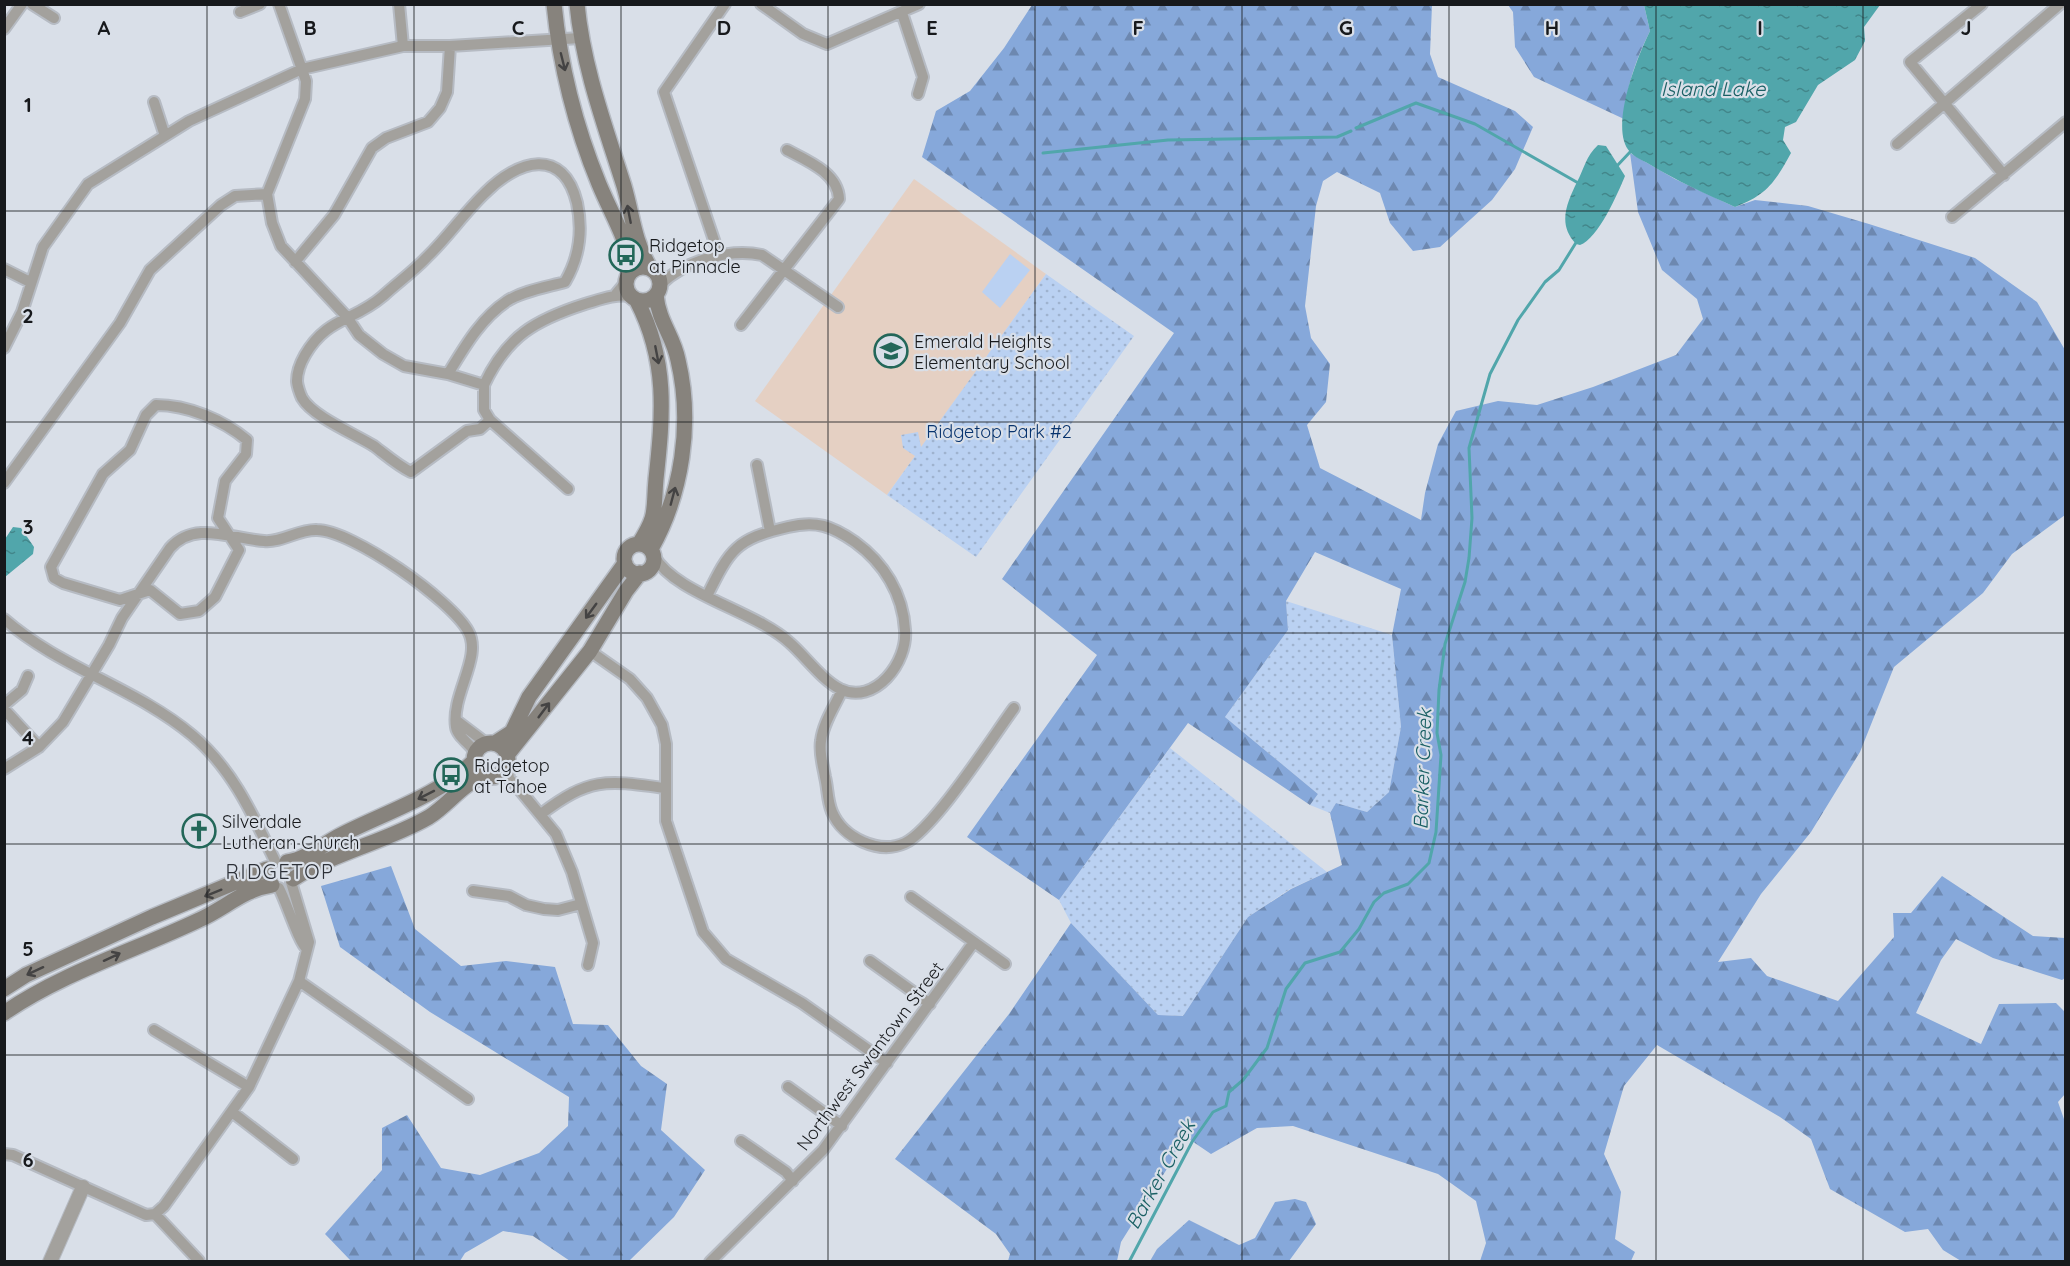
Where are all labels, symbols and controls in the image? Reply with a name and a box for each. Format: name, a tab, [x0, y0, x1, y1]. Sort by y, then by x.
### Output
text: A	[98, 15, 111, 40]
text: B	[303, 15, 317, 40]
text: C	[512, 15, 525, 40]
text: D	[717, 15, 731, 40]
text: E	[926, 15, 938, 40]
text: F	[1132, 15, 1144, 40]
text: G	[1339, 15, 1353, 40]
text: H	[1545, 15, 1559, 40]
text: I	[1757, 15, 1763, 40]
text: J	[1960, 15, 1972, 40]
one-way arrow	[557, 52, 569, 71]
water label: Island Lake	[1661, 76, 1766, 101]
text: 1	[24, 92, 32, 117]
one-way arrow	[623, 205, 634, 224]
place label: Ridgetop at Pinnacle	[649, 234, 741, 278]
bus stop icon: Ridgetop at Pinnacle	[608, 237, 644, 273]
text: 2	[22, 303, 34, 328]
place label: Emerald Heights Elementary School	[914, 330, 1070, 374]
school or university icon: Emerald Heights Elementary School	[873, 333, 909, 369]
one-way arrow	[652, 345, 663, 364]
park label: Ridgetop Park #2	[926, 420, 1072, 443]
one-way arrow	[668, 487, 679, 506]
text: 3	[23, 514, 33, 539]
one-way arrow	[585, 602, 597, 618]
one-way arrow	[538, 702, 551, 718]
water label: Barker Creek	[1407, 706, 1437, 830]
text: 4	[22, 725, 34, 750]
place label: Ridgetop at Tahoe	[474, 754, 550, 798]
bus stop icon: Ridgetop at Tahoe	[433, 757, 469, 793]
one-way arrow	[418, 789, 435, 801]
place label: Silverdale Lutheran Church	[222, 810, 360, 854]
church icon: Silverdale Lutheran Church	[181, 813, 217, 849]
district label: RIDGETOP	[226, 859, 334, 884]
one-way arrow	[204, 888, 223, 899]
text: 5	[22, 936, 34, 961]
one-way arrow	[103, 951, 121, 963]
street label: Northwest Swantown Street	[791, 957, 949, 1155]
one-way arrow	[26, 966, 44, 978]
water label: Barker Creek	[1120, 1113, 1201, 1233]
text: 6	[22, 1147, 34, 1172]

